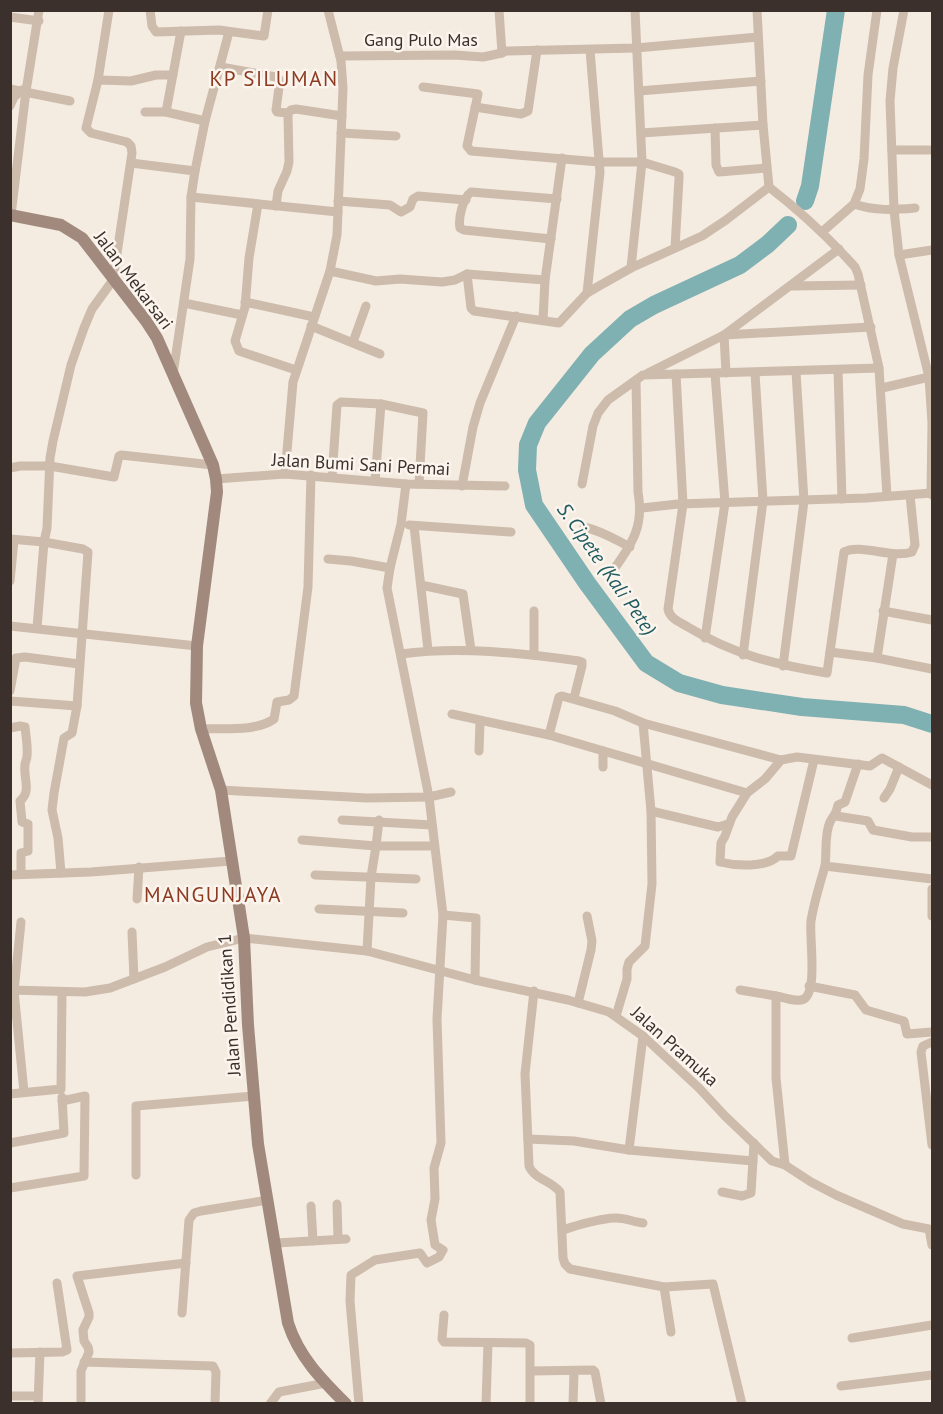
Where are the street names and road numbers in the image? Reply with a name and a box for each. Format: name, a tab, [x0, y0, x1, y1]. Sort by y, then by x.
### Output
street label: Gang Pulo Mas	[364, 28, 478, 51]
street label: Jalan Mekarsari	[89, 225, 179, 334]
street label: Jalan Bumi Sani Permai	[270, 448, 451, 480]
street label: Jalan Pendidikan 1	[213, 933, 246, 1078]
street label: Jalan Pramuka	[626, 1000, 723, 1091]

